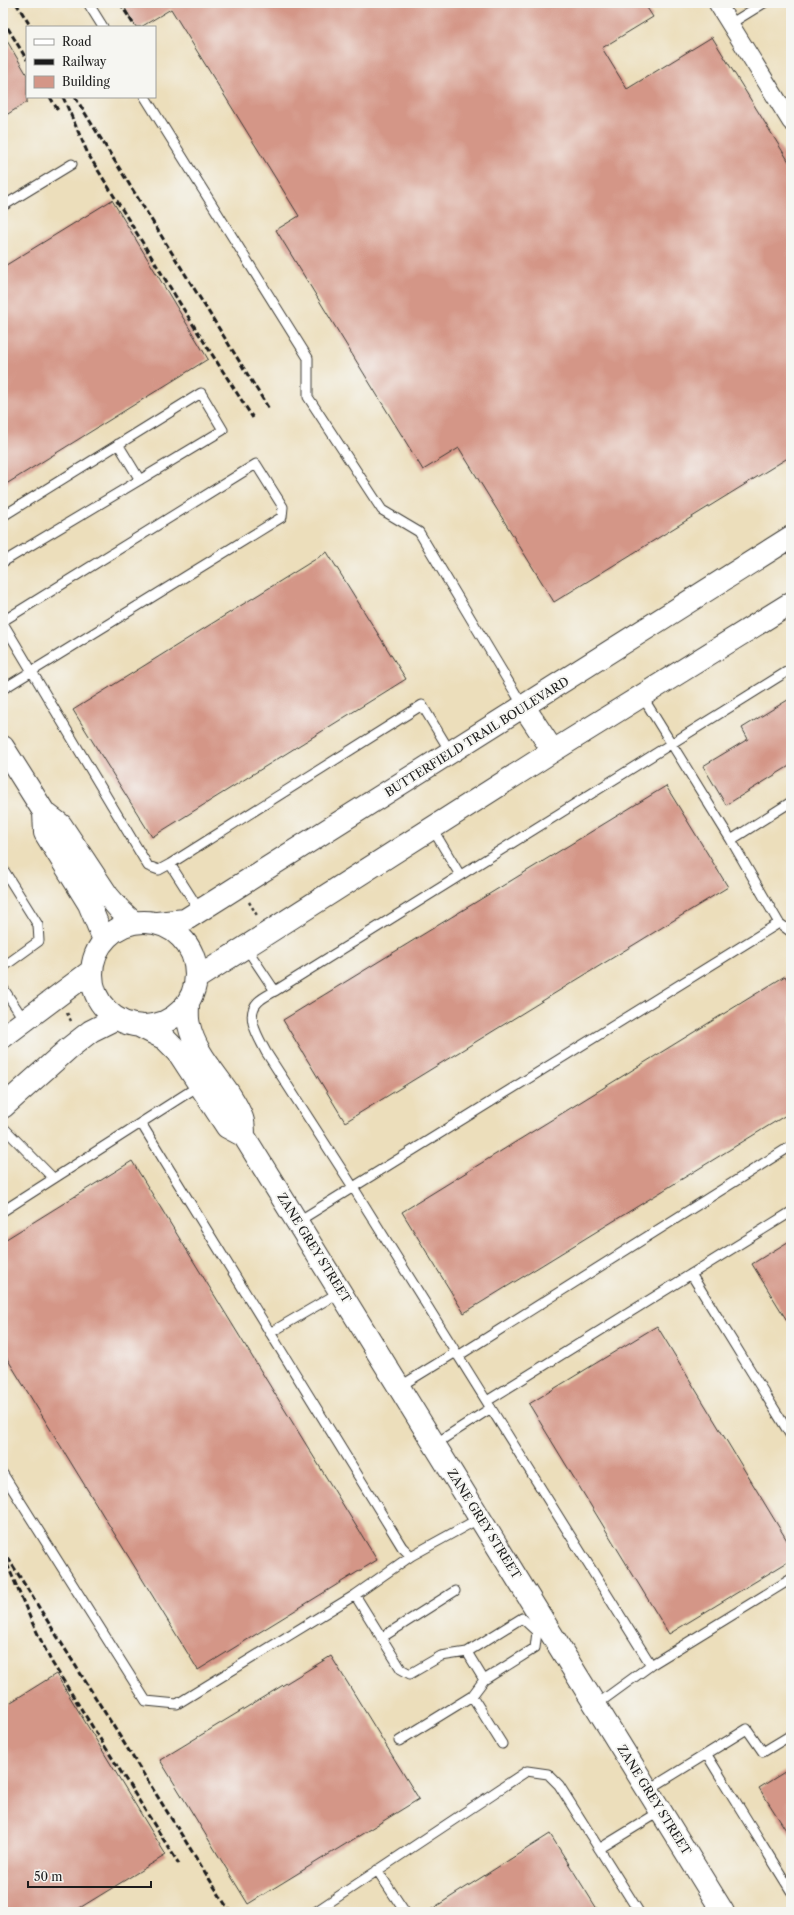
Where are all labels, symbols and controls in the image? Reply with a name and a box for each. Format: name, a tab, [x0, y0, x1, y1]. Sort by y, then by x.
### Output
legend	[26, 26, 156, 98]
text: Road	[62, 34, 92, 49]
text: Railway	[62, 54, 107, 69]
text: Building	[62, 74, 110, 89]
street label: BUTTERFIELD TRAIL BOULEVARD	[382, 673, 572, 800]
street label: ZANE GREY STREET	[274, 1190, 354, 1305]
street label: ZANE GREY STREET	[444, 1466, 524, 1581]
street label: ZANE GREY STREET	[614, 1742, 694, 1857]
scale bar	[28, 1863, 151, 1889]
text: 50 m	[34, 1869, 63, 1884]

